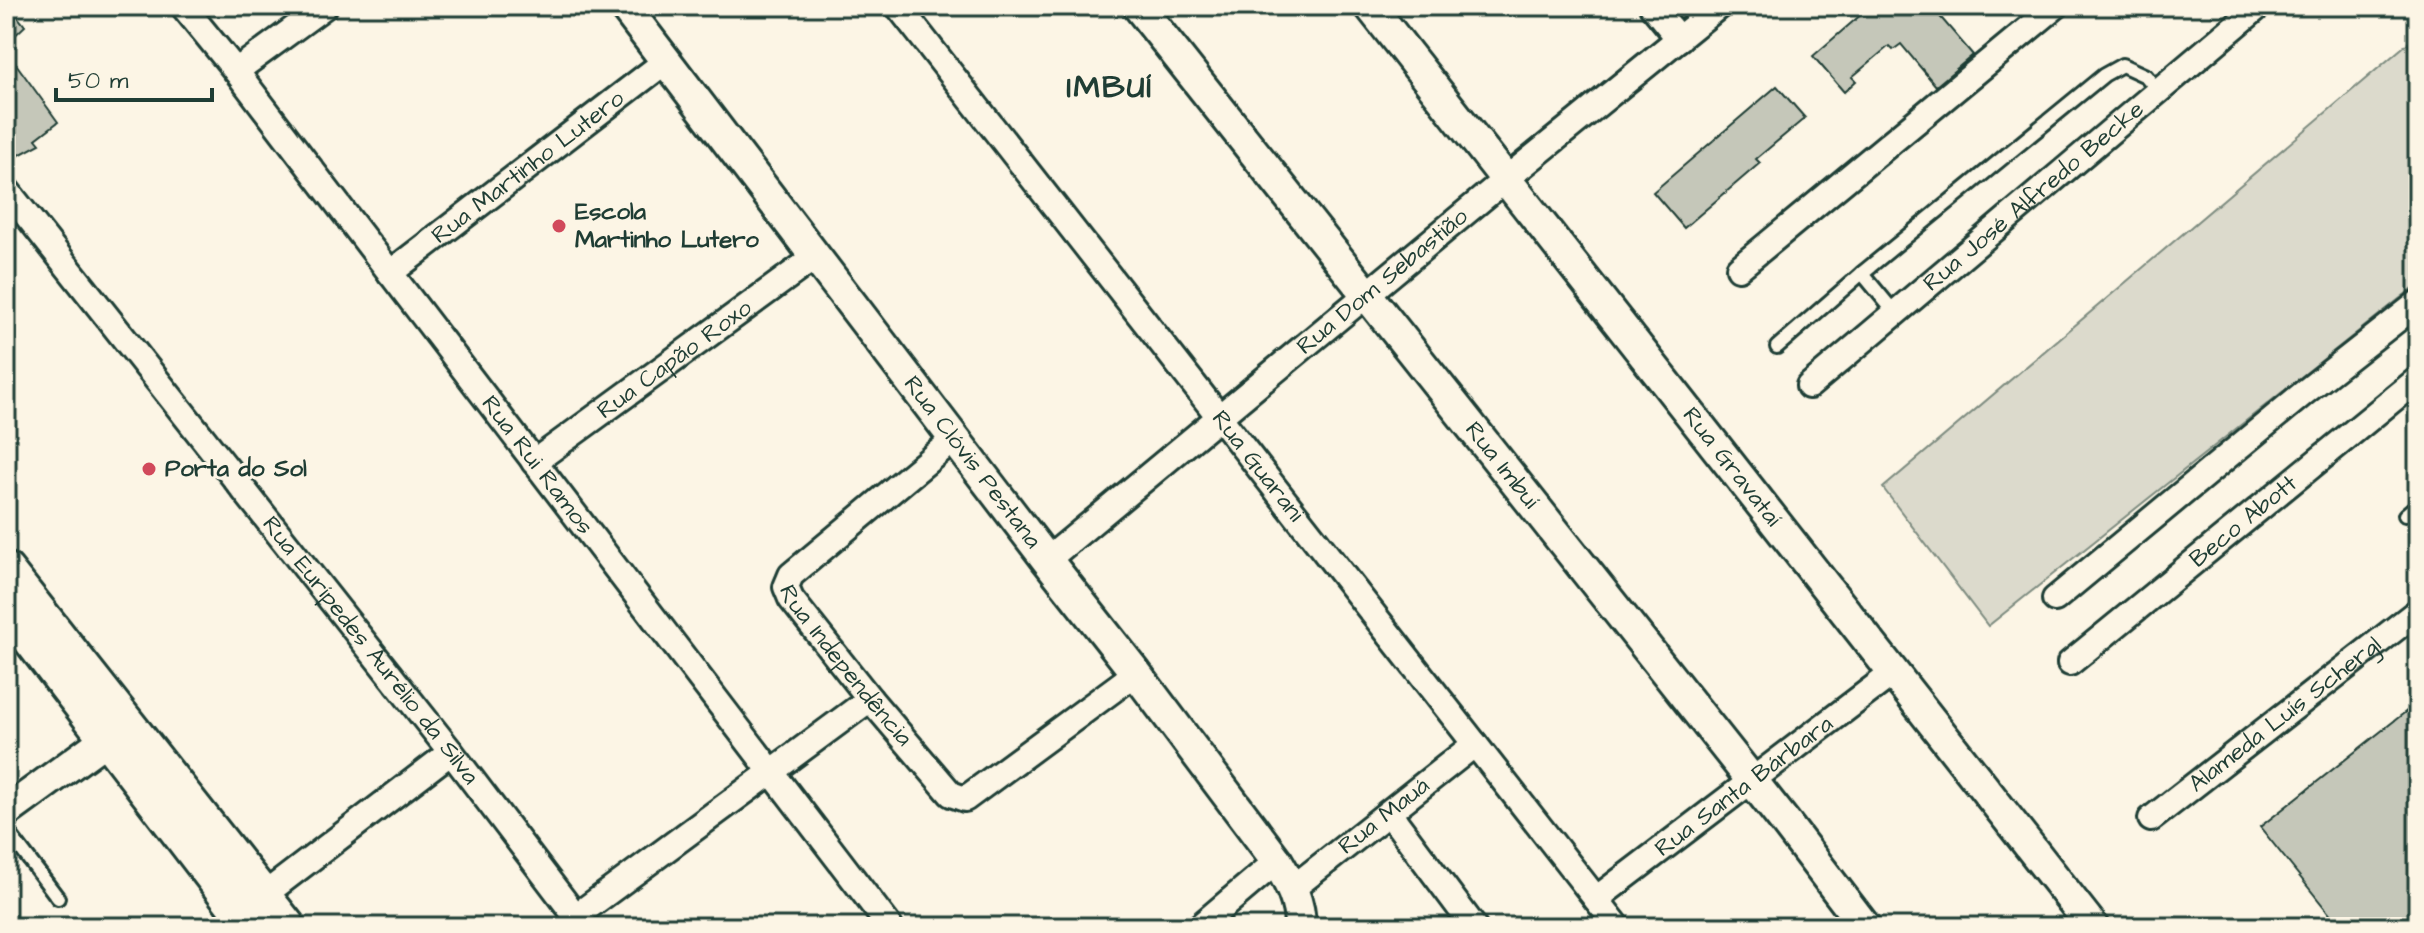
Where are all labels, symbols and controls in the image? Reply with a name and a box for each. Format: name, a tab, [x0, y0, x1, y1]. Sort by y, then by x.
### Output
scale bar	[56, 52, 212, 102]
text: 50 m	[68, 64, 129, 98]
district label: IMBUÍ	[1067, 65, 1153, 110]
street label: Rua Martinho Lutero	[424, 82, 632, 252]
street label: Rua José Alfredo Becke	[1916, 93, 2152, 300]
place label: Escola Martinho Lutero	[575, 195, 759, 257]
street label: Rua Dom Sebastião	[1289, 200, 1476, 363]
marker: Escola Martinho Lutero	[550, 217, 568, 235]
street label: Rua Capão Roxo	[590, 291, 759, 428]
street label: Rua Clóvis Pestana	[895, 369, 1049, 556]
street label: Rua Rui Ramos	[473, 388, 601, 542]
street label: Rua Gravataí	[1674, 400, 1790, 534]
street label: Rua Guarani	[1203, 403, 1312, 529]
street label: Rua Imbuí	[1457, 414, 1547, 516]
place label: Porta do Sol	[165, 452, 307, 486]
marker: Porta do Sol	[140, 460, 158, 478]
street label: Beco Abott	[2182, 467, 2305, 576]
street label: Rua Eurípedes Aurélio da Silva	[254, 509, 487, 792]
street label: Rua Independência	[770, 580, 920, 754]
street label: Alameda Luís Schergl	[2182, 629, 2389, 801]
street label: Rua Santa Bárbara	[1648, 707, 1840, 865]
street label: Rua Mauá	[1331, 769, 1437, 863]

